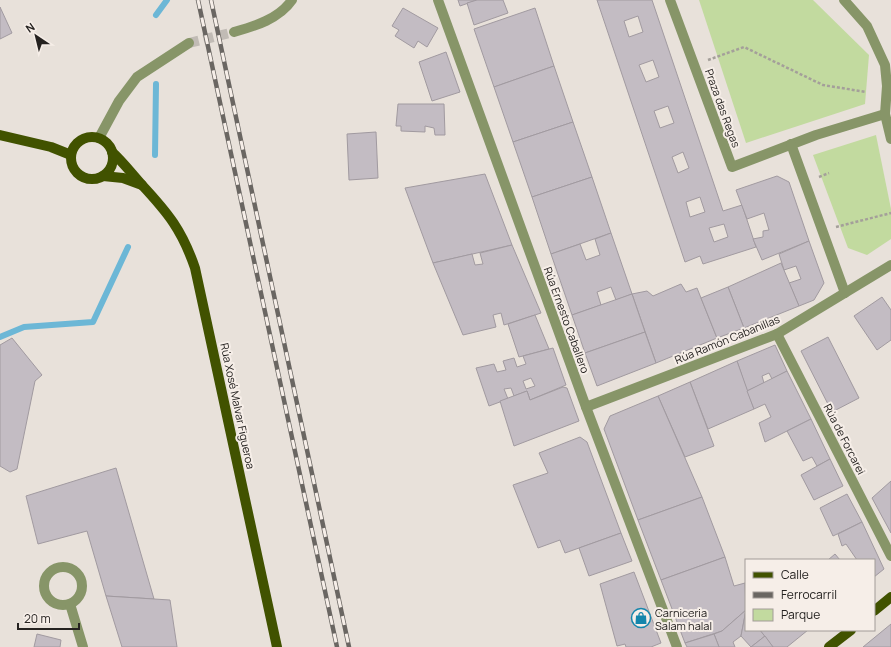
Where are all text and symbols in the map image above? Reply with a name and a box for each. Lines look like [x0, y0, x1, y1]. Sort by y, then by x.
north arrow [16, 16, 56, 56]
text: N [22, 19, 38, 36]
street label: Praza das Regas [702, 67, 744, 150]
street label: Rúa Ernesto Caballero [541, 265, 593, 376]
street label: Rúa Ramón Cabanillas [672, 311, 782, 367]
street label: Rúa Xosé Malvar Figueroa [217, 342, 259, 470]
street label: Rúa de Forcarei [821, 401, 869, 477]
legend [745, 559, 875, 631]
text: Calle [781, 566, 809, 583]
text: Ferrocarril [781, 586, 837, 603]
scale bar [18, 605, 79, 631]
place label: Carniceria Salam halal [655, 605, 712, 633]
text: Parque [781, 606, 820, 623]
shop icon: Carniceria Salam halal [630, 607, 652, 629]
text: 20 m [24, 610, 51, 627]

